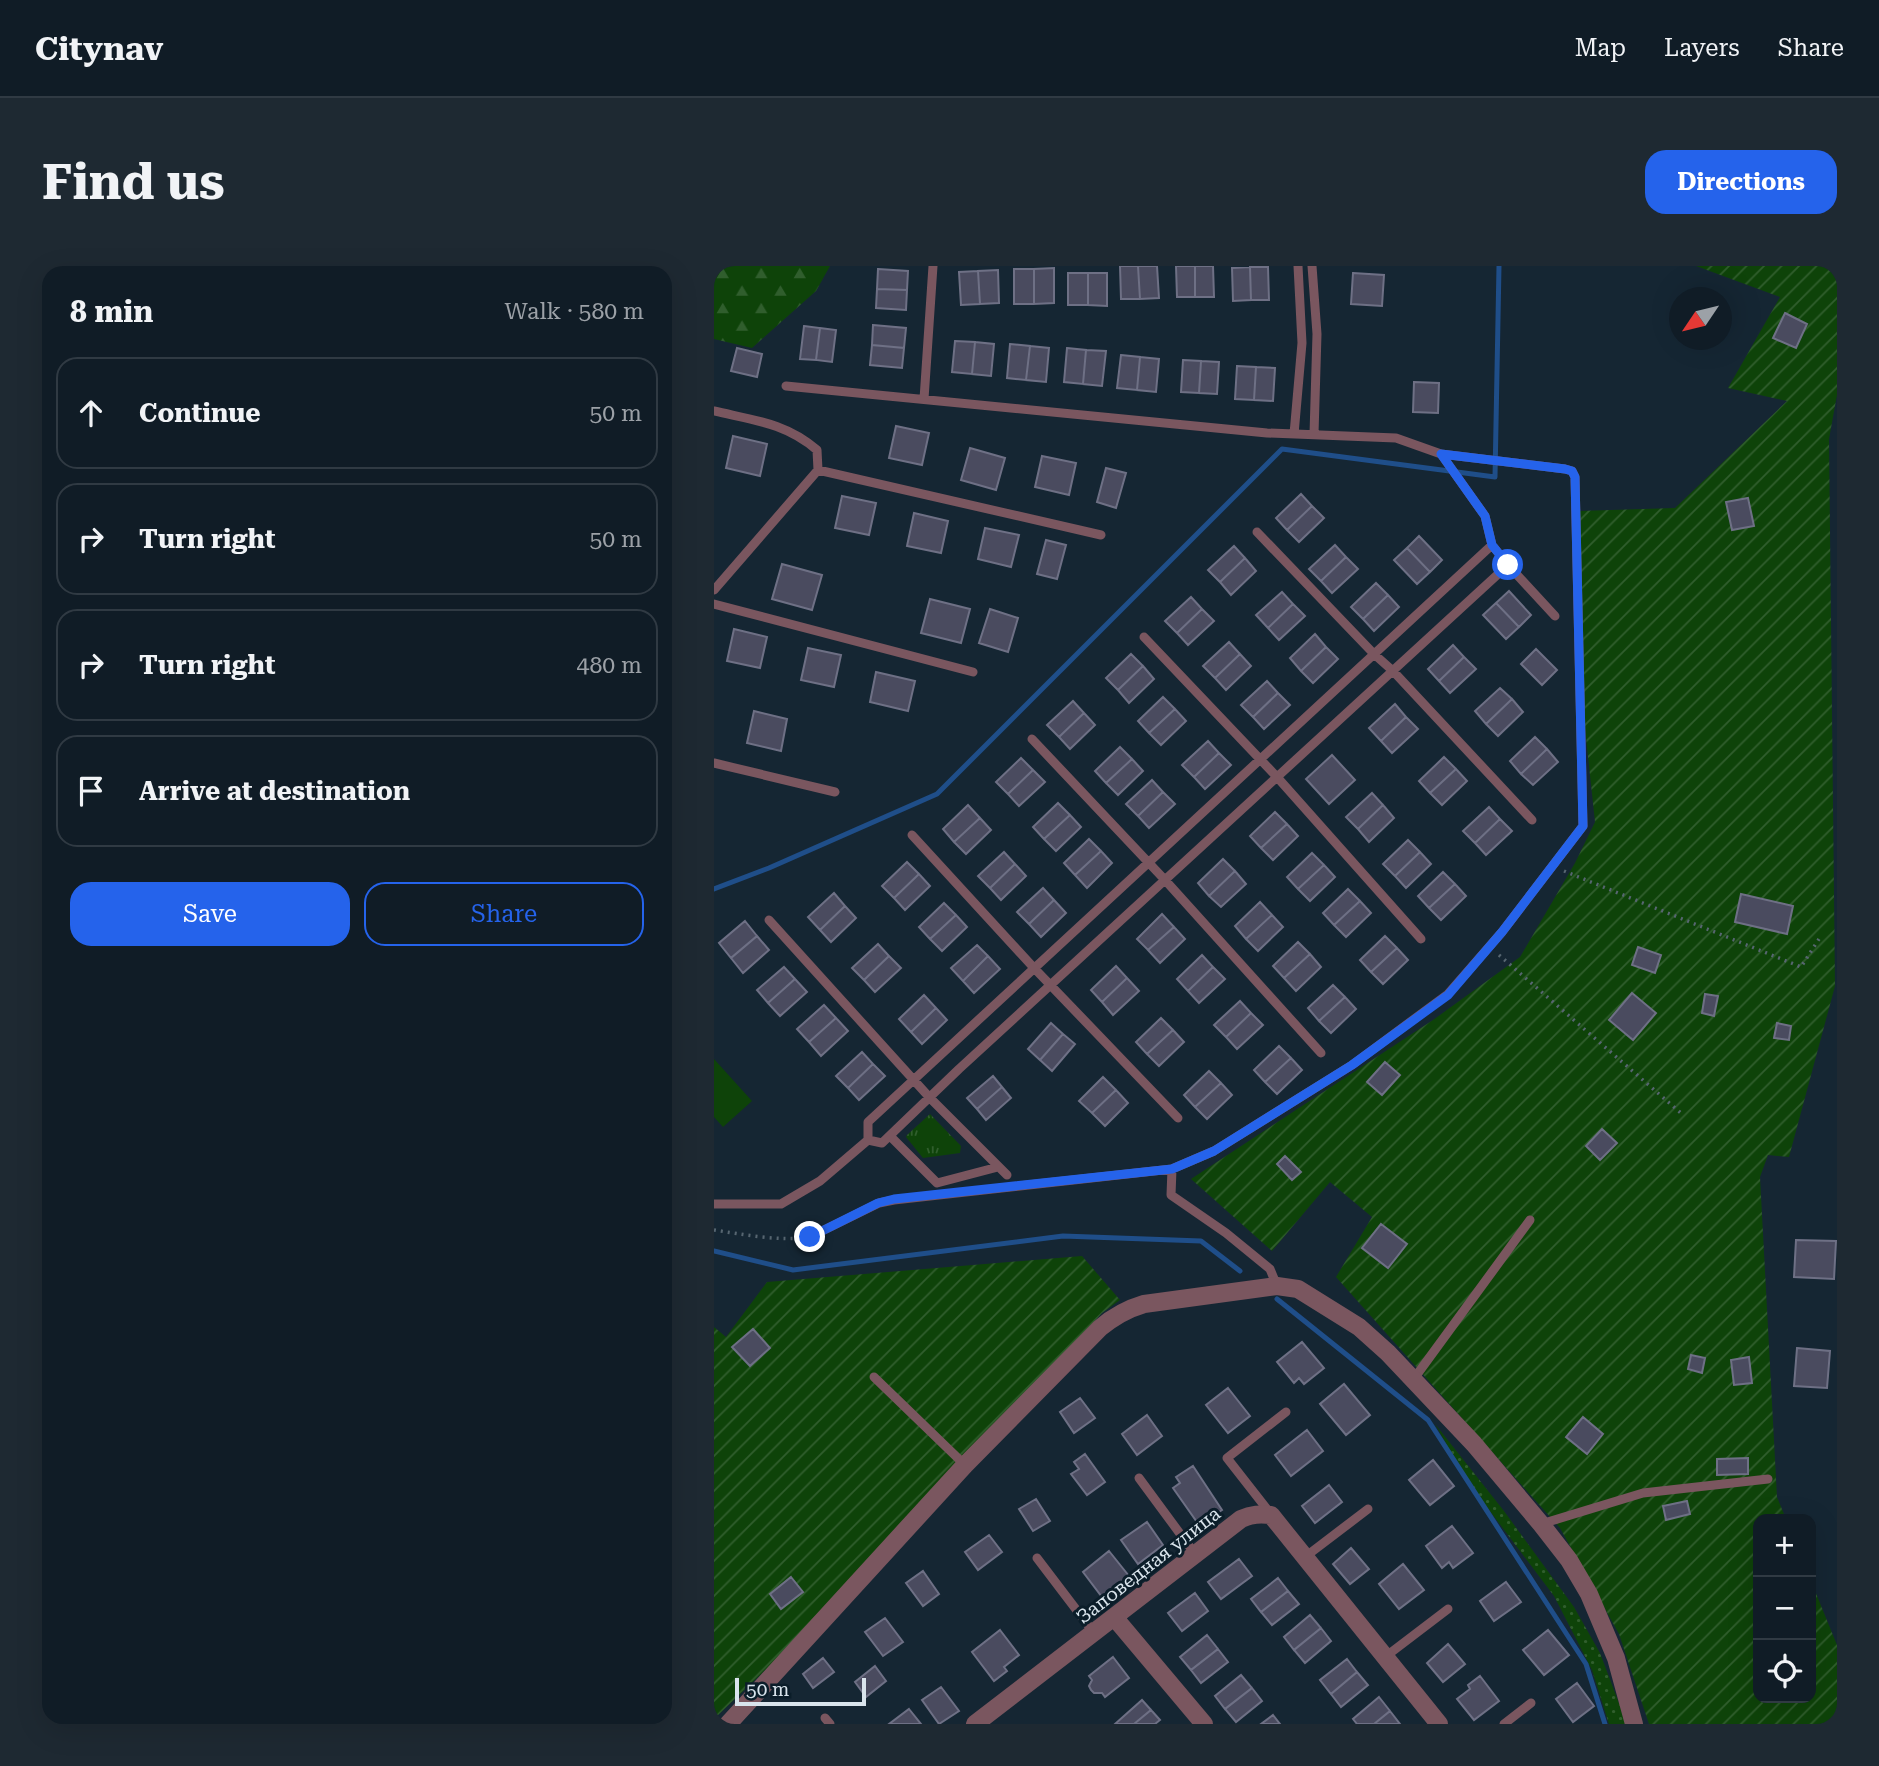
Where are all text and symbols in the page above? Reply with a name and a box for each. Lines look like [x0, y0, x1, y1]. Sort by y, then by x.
text: Citynav [35, 29, 163, 68]
text: Map [1575, 34, 1626, 62]
text: Layers [1664, 34, 1740, 62]
text: Share [1778, 34, 1844, 62]
button: Directions [1645, 150, 1837, 214]
text: Find us [42, 154, 225, 211]
north arrow [1669, 287, 1732, 350]
text: 8 min [70, 294, 153, 329]
text: Walk · 580 m [505, 298, 644, 325]
icon: ahead [72, 394, 110, 432]
text: Continue [139, 398, 261, 428]
text: 50 m [589, 400, 642, 427]
icon: right [72, 520, 110, 558]
text: Turn right [139, 524, 275, 554]
text: 50 m [589, 526, 642, 553]
route start [1492, 549, 1523, 580]
icon: right [72, 646, 110, 684]
text: Turn right [139, 650, 275, 680]
text: 480 m [577, 652, 642, 679]
icon: arrive [72, 772, 110, 810]
text: Arrive at destination [139, 776, 410, 806]
button: Save [70, 882, 350, 946]
button: Share [364, 882, 644, 946]
route end [794, 1221, 825, 1252]
street label: Заповедная улица [1072, 1502, 1225, 1629]
map controls [1753, 1514, 1816, 1703]
button: + [1753, 1514, 1816, 1577]
button: − [1753, 1577, 1816, 1640]
button: locate [1753, 1640, 1816, 1703]
scale bar [735, 1675, 866, 1707]
text: 50 m [746, 1678, 789, 1701]

